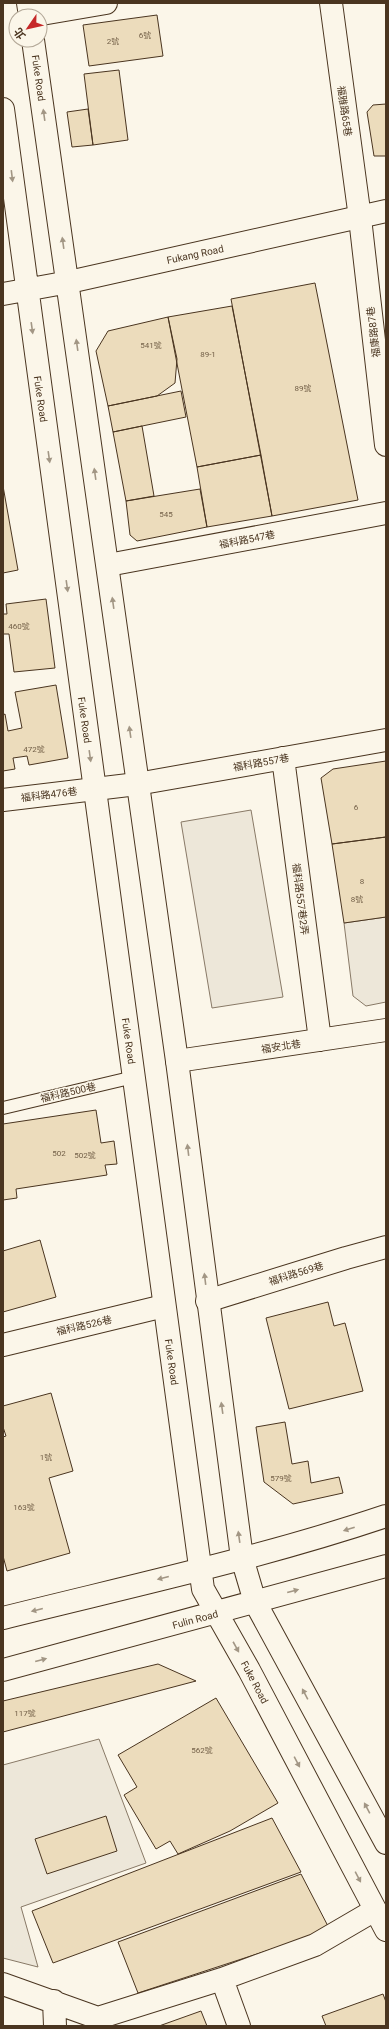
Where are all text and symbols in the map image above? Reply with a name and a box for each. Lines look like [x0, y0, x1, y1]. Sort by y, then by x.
north arrow [8, 8, 48, 48]
text: 北 [12, 25, 29, 42]
house number: 6號 [139, 31, 151, 40]
house number: 2號 [107, 37, 119, 46]
street label: Fuke Road [30, 54, 47, 102]
street label: 福雅路65巷 [335, 85, 354, 137]
one-way arrow [41, 109, 47, 121]
one-way arrow [9, 170, 15, 182]
one-way arrow [60, 237, 66, 249]
street label: Fukang Road [166, 243, 225, 266]
street label: 福康路87巷 [365, 306, 382, 358]
one-way arrow [29, 322, 35, 334]
one-way arrow [74, 339, 80, 351]
house number: 541號 [140, 341, 162, 350]
house number: 89-1 [200, 350, 216, 359]
street label: Fuke Road [32, 375, 49, 423]
house number: 89號 [295, 384, 312, 393]
one-way arrow [46, 451, 52, 463]
one-way arrow [92, 468, 98, 480]
house number: 545 [159, 510, 173, 519]
street label: 福科路547巷 [218, 529, 276, 550]
one-way arrow [64, 580, 70, 592]
one-way arrow [110, 597, 116, 609]
house number: 460號 [8, 622, 30, 631]
street label: Fuke Road [76, 696, 93, 744]
one-way arrow [127, 725, 133, 738]
house number: 472號 [23, 745, 45, 754]
one-way arrow [87, 750, 93, 762]
street label: 福科路557巷 [232, 752, 290, 773]
street label: 福科路476巷 [20, 786, 78, 803]
house number: 6 [354, 803, 359, 812]
street label: 福科路557巷2弄 [291, 862, 310, 936]
house number: 8 [360, 877, 365, 886]
house number: 8號 [351, 895, 363, 904]
street label: Fuke Road [120, 1017, 137, 1065]
street label: 福安北巷 [260, 1038, 302, 1055]
street label: 福科路500巷 [39, 1081, 97, 1104]
one-way arrow [185, 1144, 191, 1156]
house number: 502 [52, 1149, 66, 1158]
house number: 502號 [74, 1151, 96, 1160]
street label: 福科路569巷 [267, 1260, 325, 1287]
one-way arrow [201, 1273, 208, 1285]
street label: 福科路526巷 [55, 1314, 113, 1337]
street label: Fuke Road [163, 1338, 180, 1386]
one-way arrow [219, 1402, 225, 1414]
house number: 1號 [40, 1453, 52, 1462]
house number: 579號 [270, 1474, 292, 1483]
house number: 163號 [13, 1503, 35, 1512]
one-way arrow [343, 1526, 355, 1532]
one-way arrow [236, 1531, 242, 1543]
one-way arrow [157, 1575, 169, 1581]
one-way arrow [287, 1588, 299, 1594]
one-way arrow [31, 1607, 43, 1613]
street label: Fulin Road [171, 1608, 219, 1631]
one-way arrow [233, 1641, 239, 1653]
one-way arrow [34, 1657, 47, 1663]
street label: Fuke Road [239, 1659, 270, 1705]
one-way arrow [302, 1688, 309, 1700]
house number: 117號 [14, 1709, 36, 1718]
house number: 562號 [191, 1746, 213, 1755]
one-way arrow [294, 1756, 301, 1768]
one-way arrow [364, 1803, 371, 1814]
one-way arrow [355, 1871, 361, 1883]

